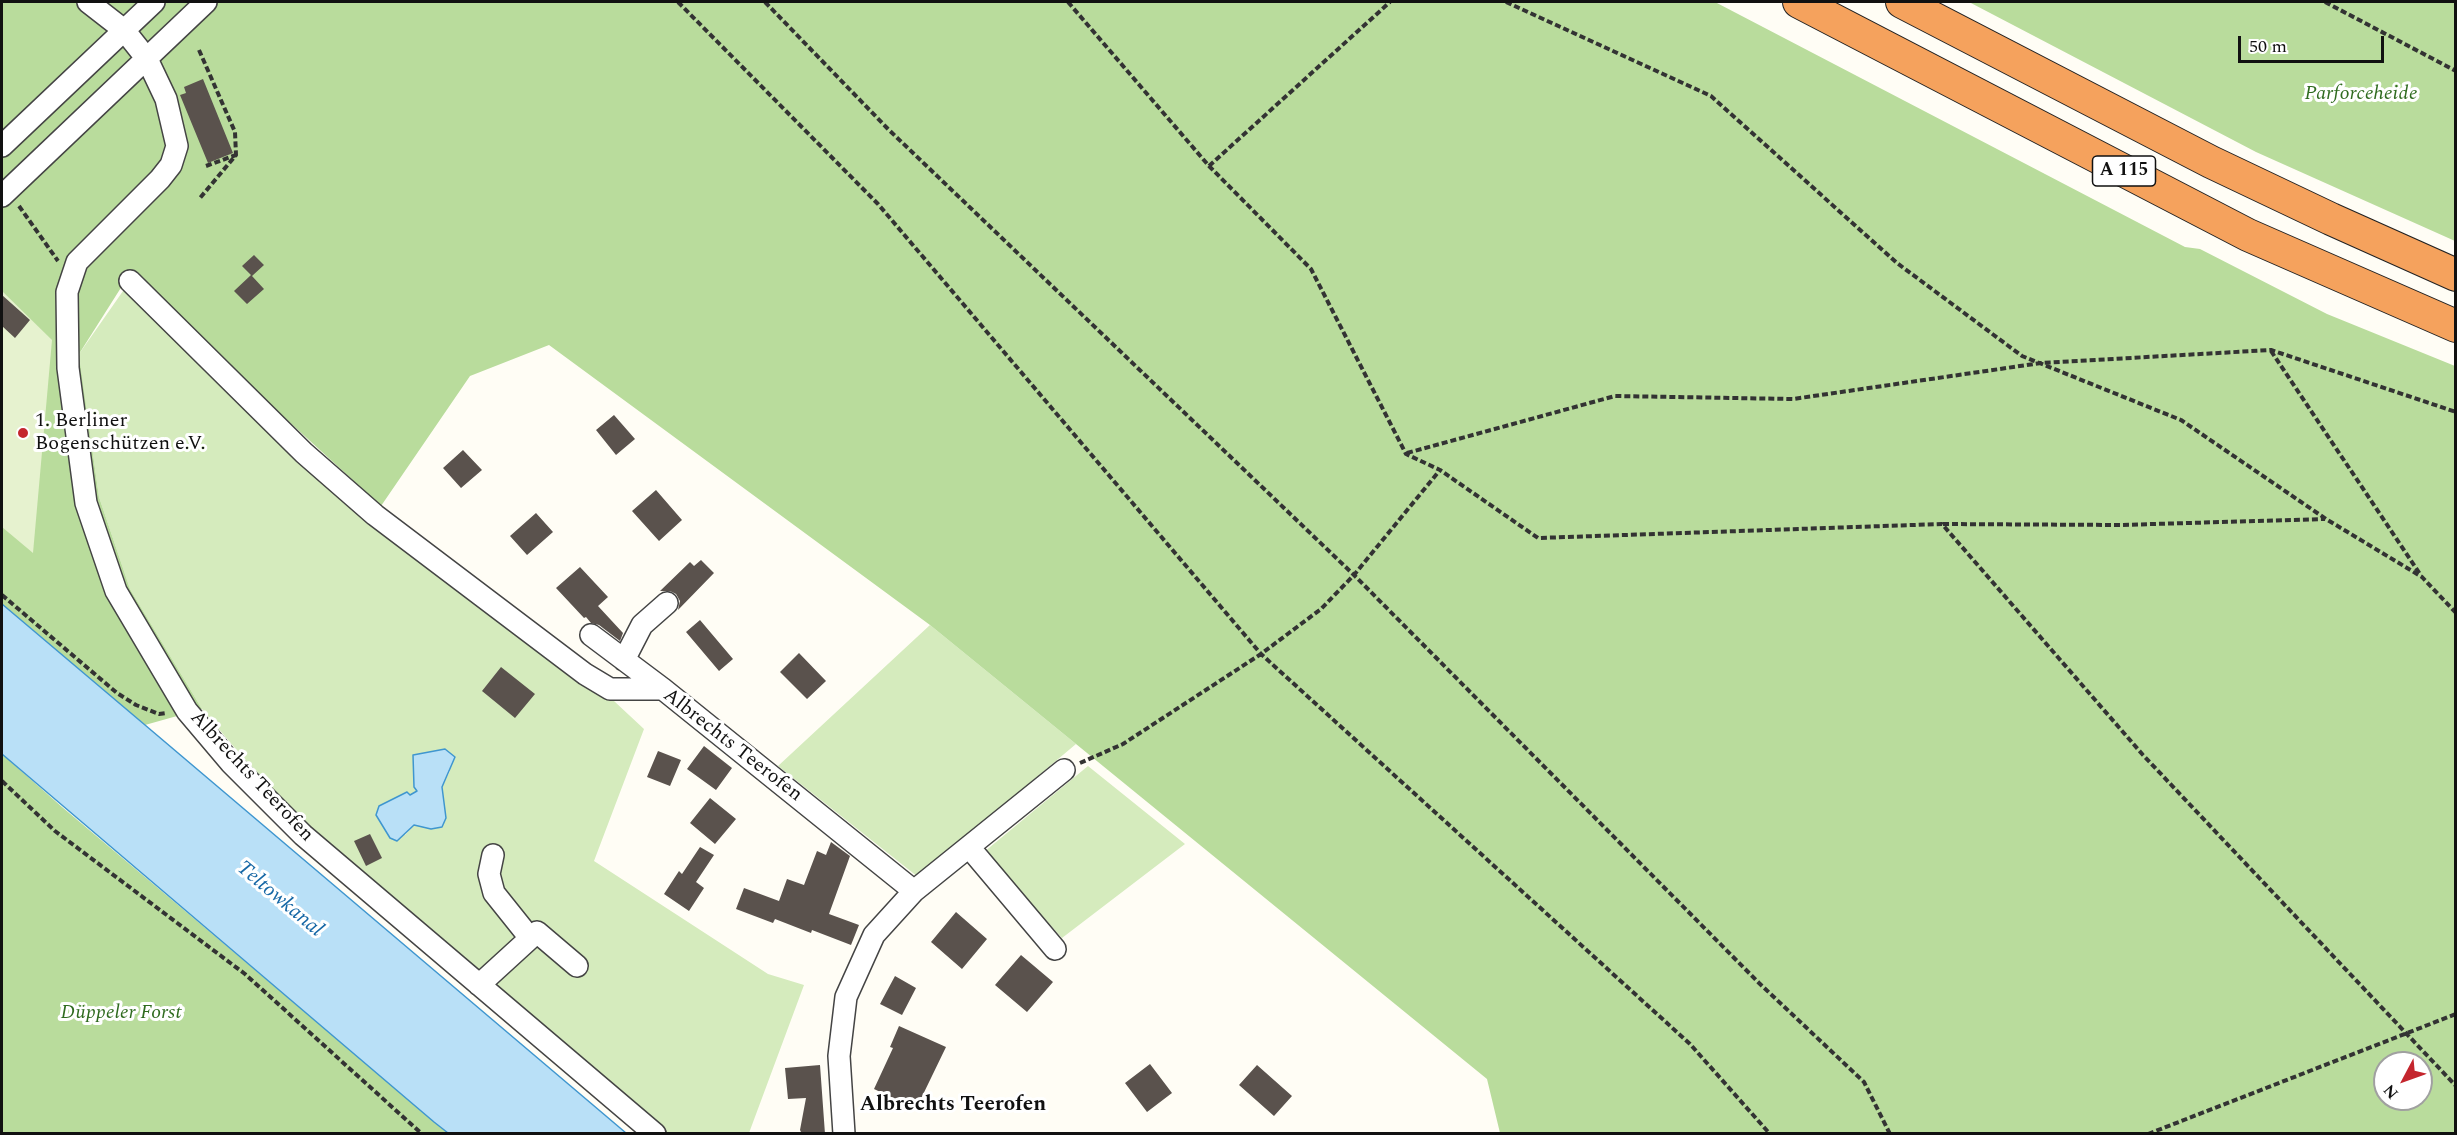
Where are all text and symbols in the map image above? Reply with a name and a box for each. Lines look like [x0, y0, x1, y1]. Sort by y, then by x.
scale bar [2241, 24, 2386, 62]
text: 50 m [2249, 33, 2287, 60]
park label: Parforceheide [2304, 83, 2418, 107]
road number: A 115 [2092, 156, 2156, 186]
place label: 1. Berliner Bogenschützen e.V. [35, 410, 205, 457]
marker: 1. Berliner Bogenschützen e.V. [16, 426, 30, 440]
street label: Albrechts Teerofen [658, 684, 806, 808]
street label: Albrechts Teerofen [184, 707, 318, 847]
water label: Teltowkanal [231, 857, 327, 943]
park label: Düppeler Forst [61, 1002, 181, 1026]
north arrow [2373, 1051, 2433, 1111]
text: N [2378, 1079, 2404, 1104]
district label: Albrechts Teerofen [860, 1093, 1046, 1119]

